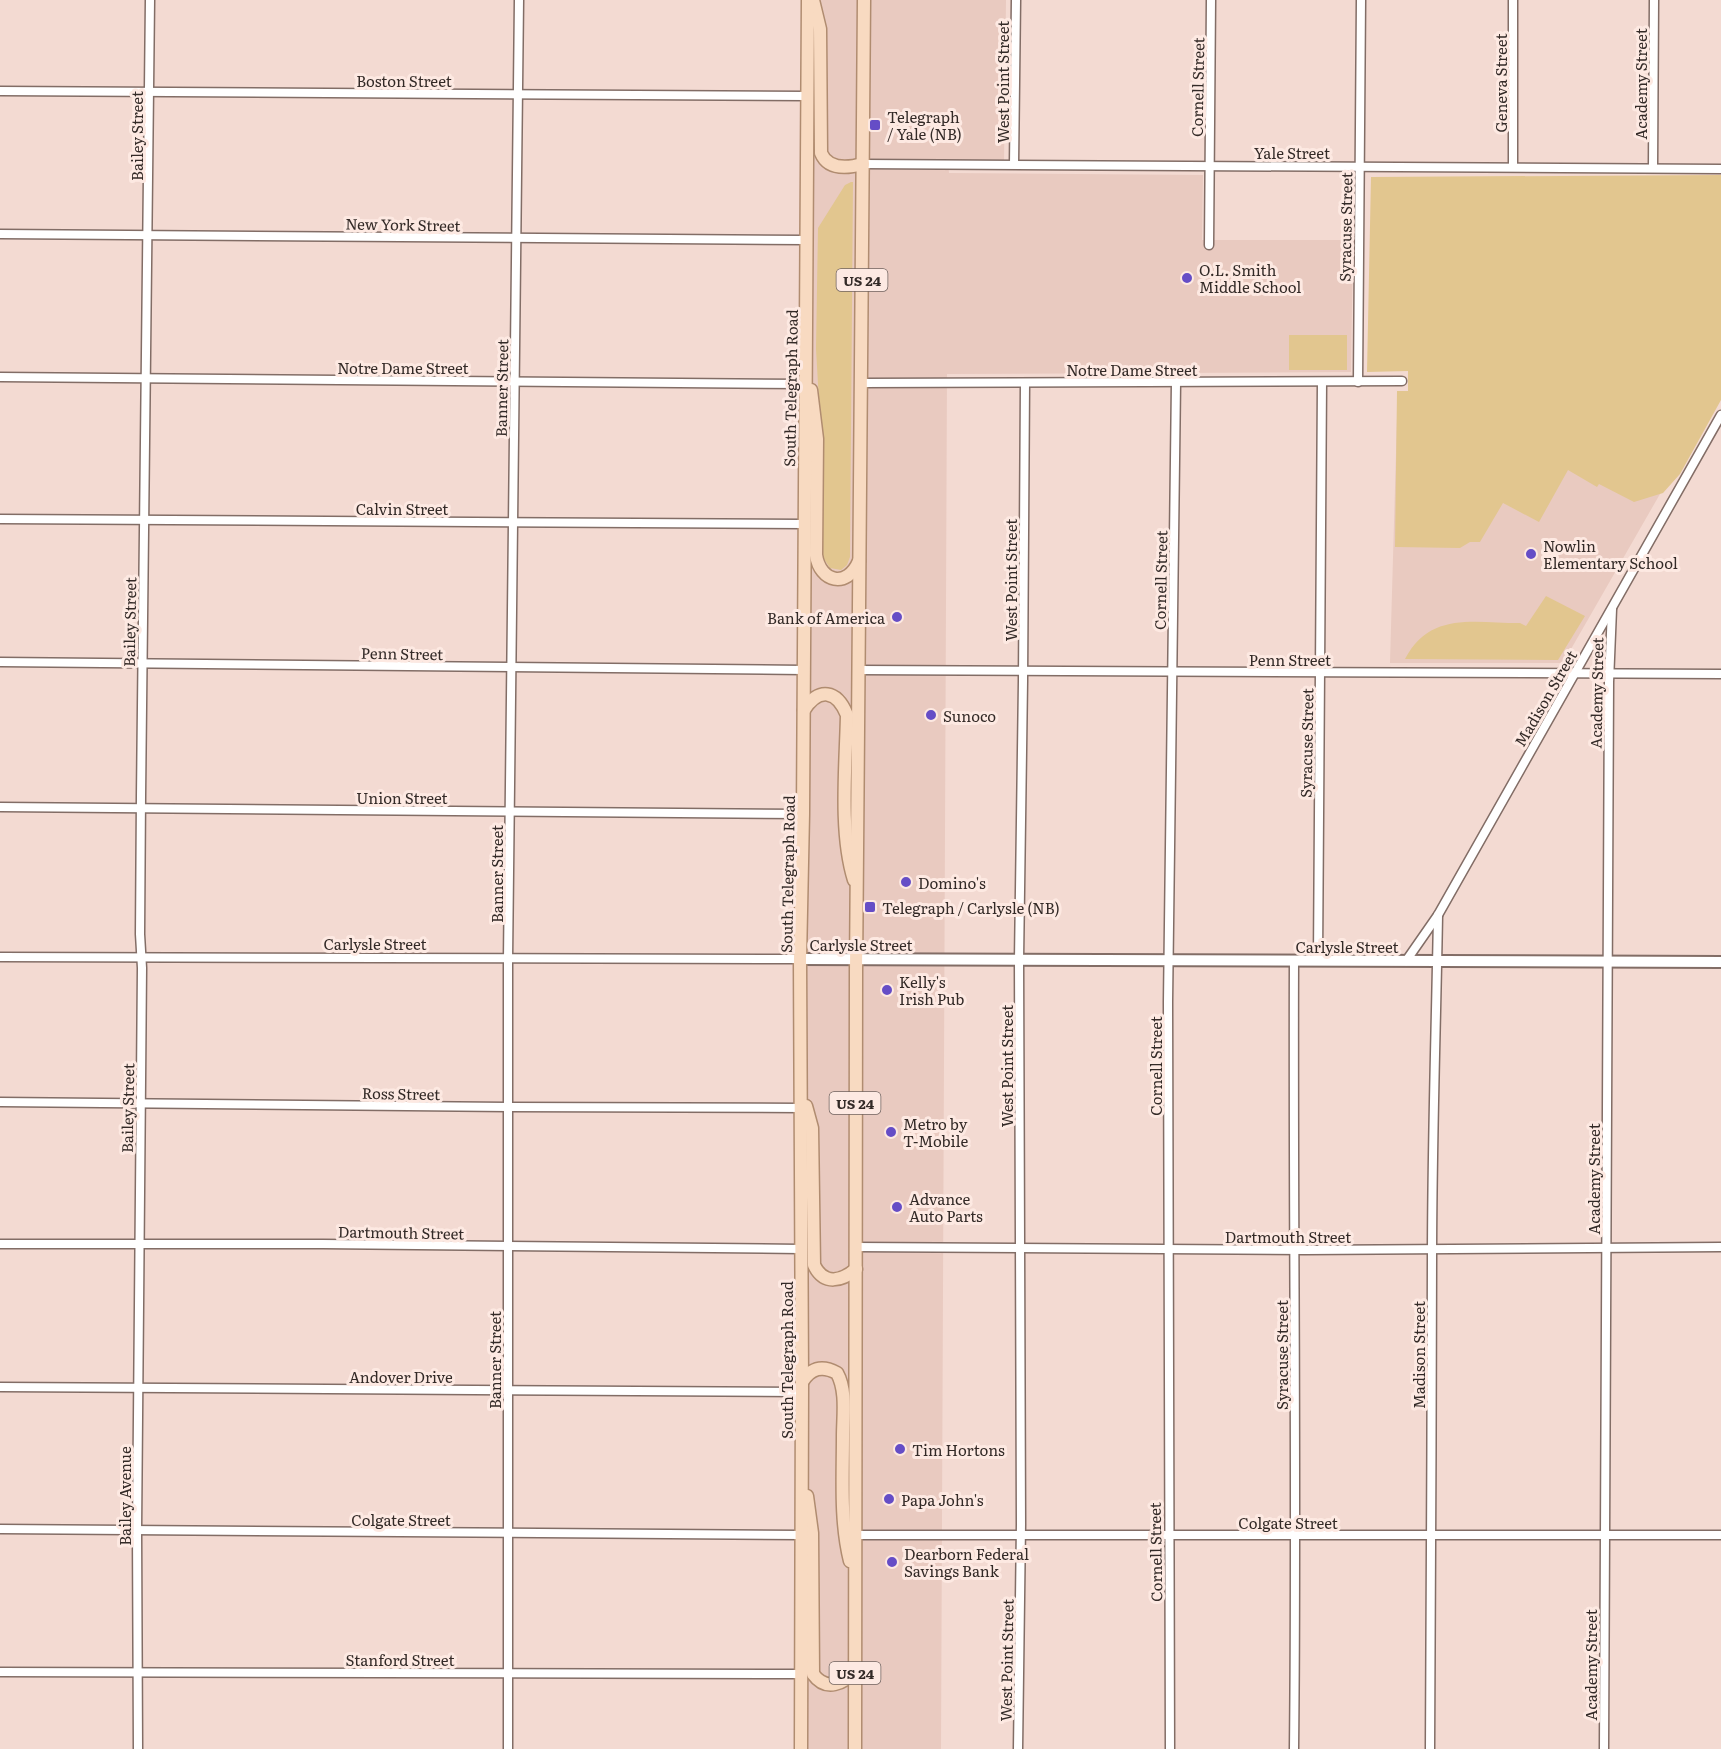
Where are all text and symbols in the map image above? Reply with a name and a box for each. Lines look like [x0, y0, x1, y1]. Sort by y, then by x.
street label: West Point Street [991, 21, 1014, 143]
street label: Academy Street [1629, 28, 1652, 140]
street label: Geneva Street [1489, 34, 1512, 132]
street label: Cornell Street [1185, 37, 1209, 137]
street label: Boston Street [356, 69, 452, 92]
street label: Bailey Street [125, 91, 148, 181]
place label: Telegraph / Yale (NB) [887, 105, 962, 145]
marker: Telegraph / Yale (NB) [868, 118, 882, 132]
street label: Yale Street [1254, 141, 1330, 164]
street label: Syracuse Street [1333, 172, 1357, 282]
street label: New York Street [345, 211, 461, 237]
place label: O.L. Smith Middle School [1199, 258, 1301, 298]
road number: US 24 [836, 269, 888, 291]
marker: O.L. Smith Middle School [1180, 271, 1194, 285]
street label: South Telegraph Road [777, 309, 803, 467]
street label: Banner Street [489, 339, 513, 437]
street label: Notre Dame Street [337, 356, 469, 379]
street label: Notre Dame Street [1066, 358, 1198, 381]
street label: Calvin Street [356, 497, 448, 520]
street label: West Point Street [999, 519, 1022, 641]
street label: Cornell Street [1148, 530, 1172, 630]
place label: Nowlin Elementary School [1543, 534, 1678, 574]
marker: Nowlin Elementary School [1524, 547, 1538, 561]
street label: Bailey Street [117, 577, 141, 667]
place label: Bank of America [767, 606, 886, 629]
marker: Bank of America [890, 610, 904, 624]
street label: Academy Street [1584, 637, 1608, 749]
street label: Penn Street [361, 641, 443, 665]
street label: Madison Street [1508, 645, 1582, 751]
street label: Penn Street [1249, 648, 1331, 671]
street label: Syracuse Street [1294, 688, 1318, 798]
place label: Sunoco [943, 704, 996, 727]
marker: Sunoco [924, 708, 938, 722]
street label: Union Street [356, 786, 448, 809]
street label: South Telegraph Road [774, 795, 800, 953]
street label: Banner Street [485, 825, 508, 923]
place label: Domino's [918, 871, 986, 894]
marker: Domino's [899, 875, 913, 889]
place label: Telegraph / Carlysle (NB) [882, 896, 1060, 919]
marker: Telegraph / Carlysle (NB) [863, 900, 877, 914]
street label: Carlysle Street [323, 932, 427, 955]
street label: Carlysle Street [809, 933, 913, 956]
street label: Carlysle Street [1295, 935, 1399, 958]
place label: Kelly's Irish Pub [899, 970, 964, 1010]
marker: Kelly's Irish Pub [880, 983, 894, 997]
street label: West Point Street [995, 1005, 1018, 1127]
street label: Cornell Street [1144, 1016, 1167, 1116]
street label: Bailey Street [115, 1063, 139, 1153]
street label: Ross Street [362, 1081, 440, 1105]
road number: US 24 [830, 1092, 880, 1114]
place label: Metro by T-Mobile [903, 1112, 968, 1152]
street label: Academy Street [1582, 1123, 1605, 1235]
marker: Metro by T-Mobile [884, 1125, 898, 1139]
place label: Advance Auto Parts [909, 1187, 983, 1227]
marker: Advance Auto Parts [890, 1200, 904, 1214]
street label: Dartmouth Street [338, 1219, 464, 1245]
street label: Dartmouth Street [1225, 1225, 1351, 1248]
street label: South Telegraph Road [775, 1281, 798, 1439]
street label: Syracuse Street [1270, 1300, 1293, 1410]
street label: Madison Street [1407, 1301, 1430, 1409]
street label: Banner Street [483, 1311, 506, 1409]
street label: Andover Drive [349, 1365, 453, 1388]
place label: Tim Hortons [912, 1438, 1005, 1461]
marker: Tim Hortons [893, 1442, 907, 1456]
street label: Bailey Avenue [113, 1446, 136, 1546]
place label: Papa John's [901, 1488, 984, 1511]
marker: Papa John's [882, 1492, 896, 1506]
street label: Cornell Street [1143, 1502, 1167, 1602]
street label: Colgate Street [351, 1508, 451, 1531]
street label: Colgate Street [1238, 1511, 1338, 1534]
place label: Dearborn Federal Savings Bank [904, 1542, 1029, 1582]
marker: Dearborn Federal Savings Bank [885, 1555, 899, 1569]
street label: West Point Street [993, 1599, 1019, 1721]
street label: Academy Street [1579, 1609, 1602, 1721]
street label: Stanford Street [346, 1648, 454, 1671]
road number: US 24 [830, 1662, 880, 1684]

